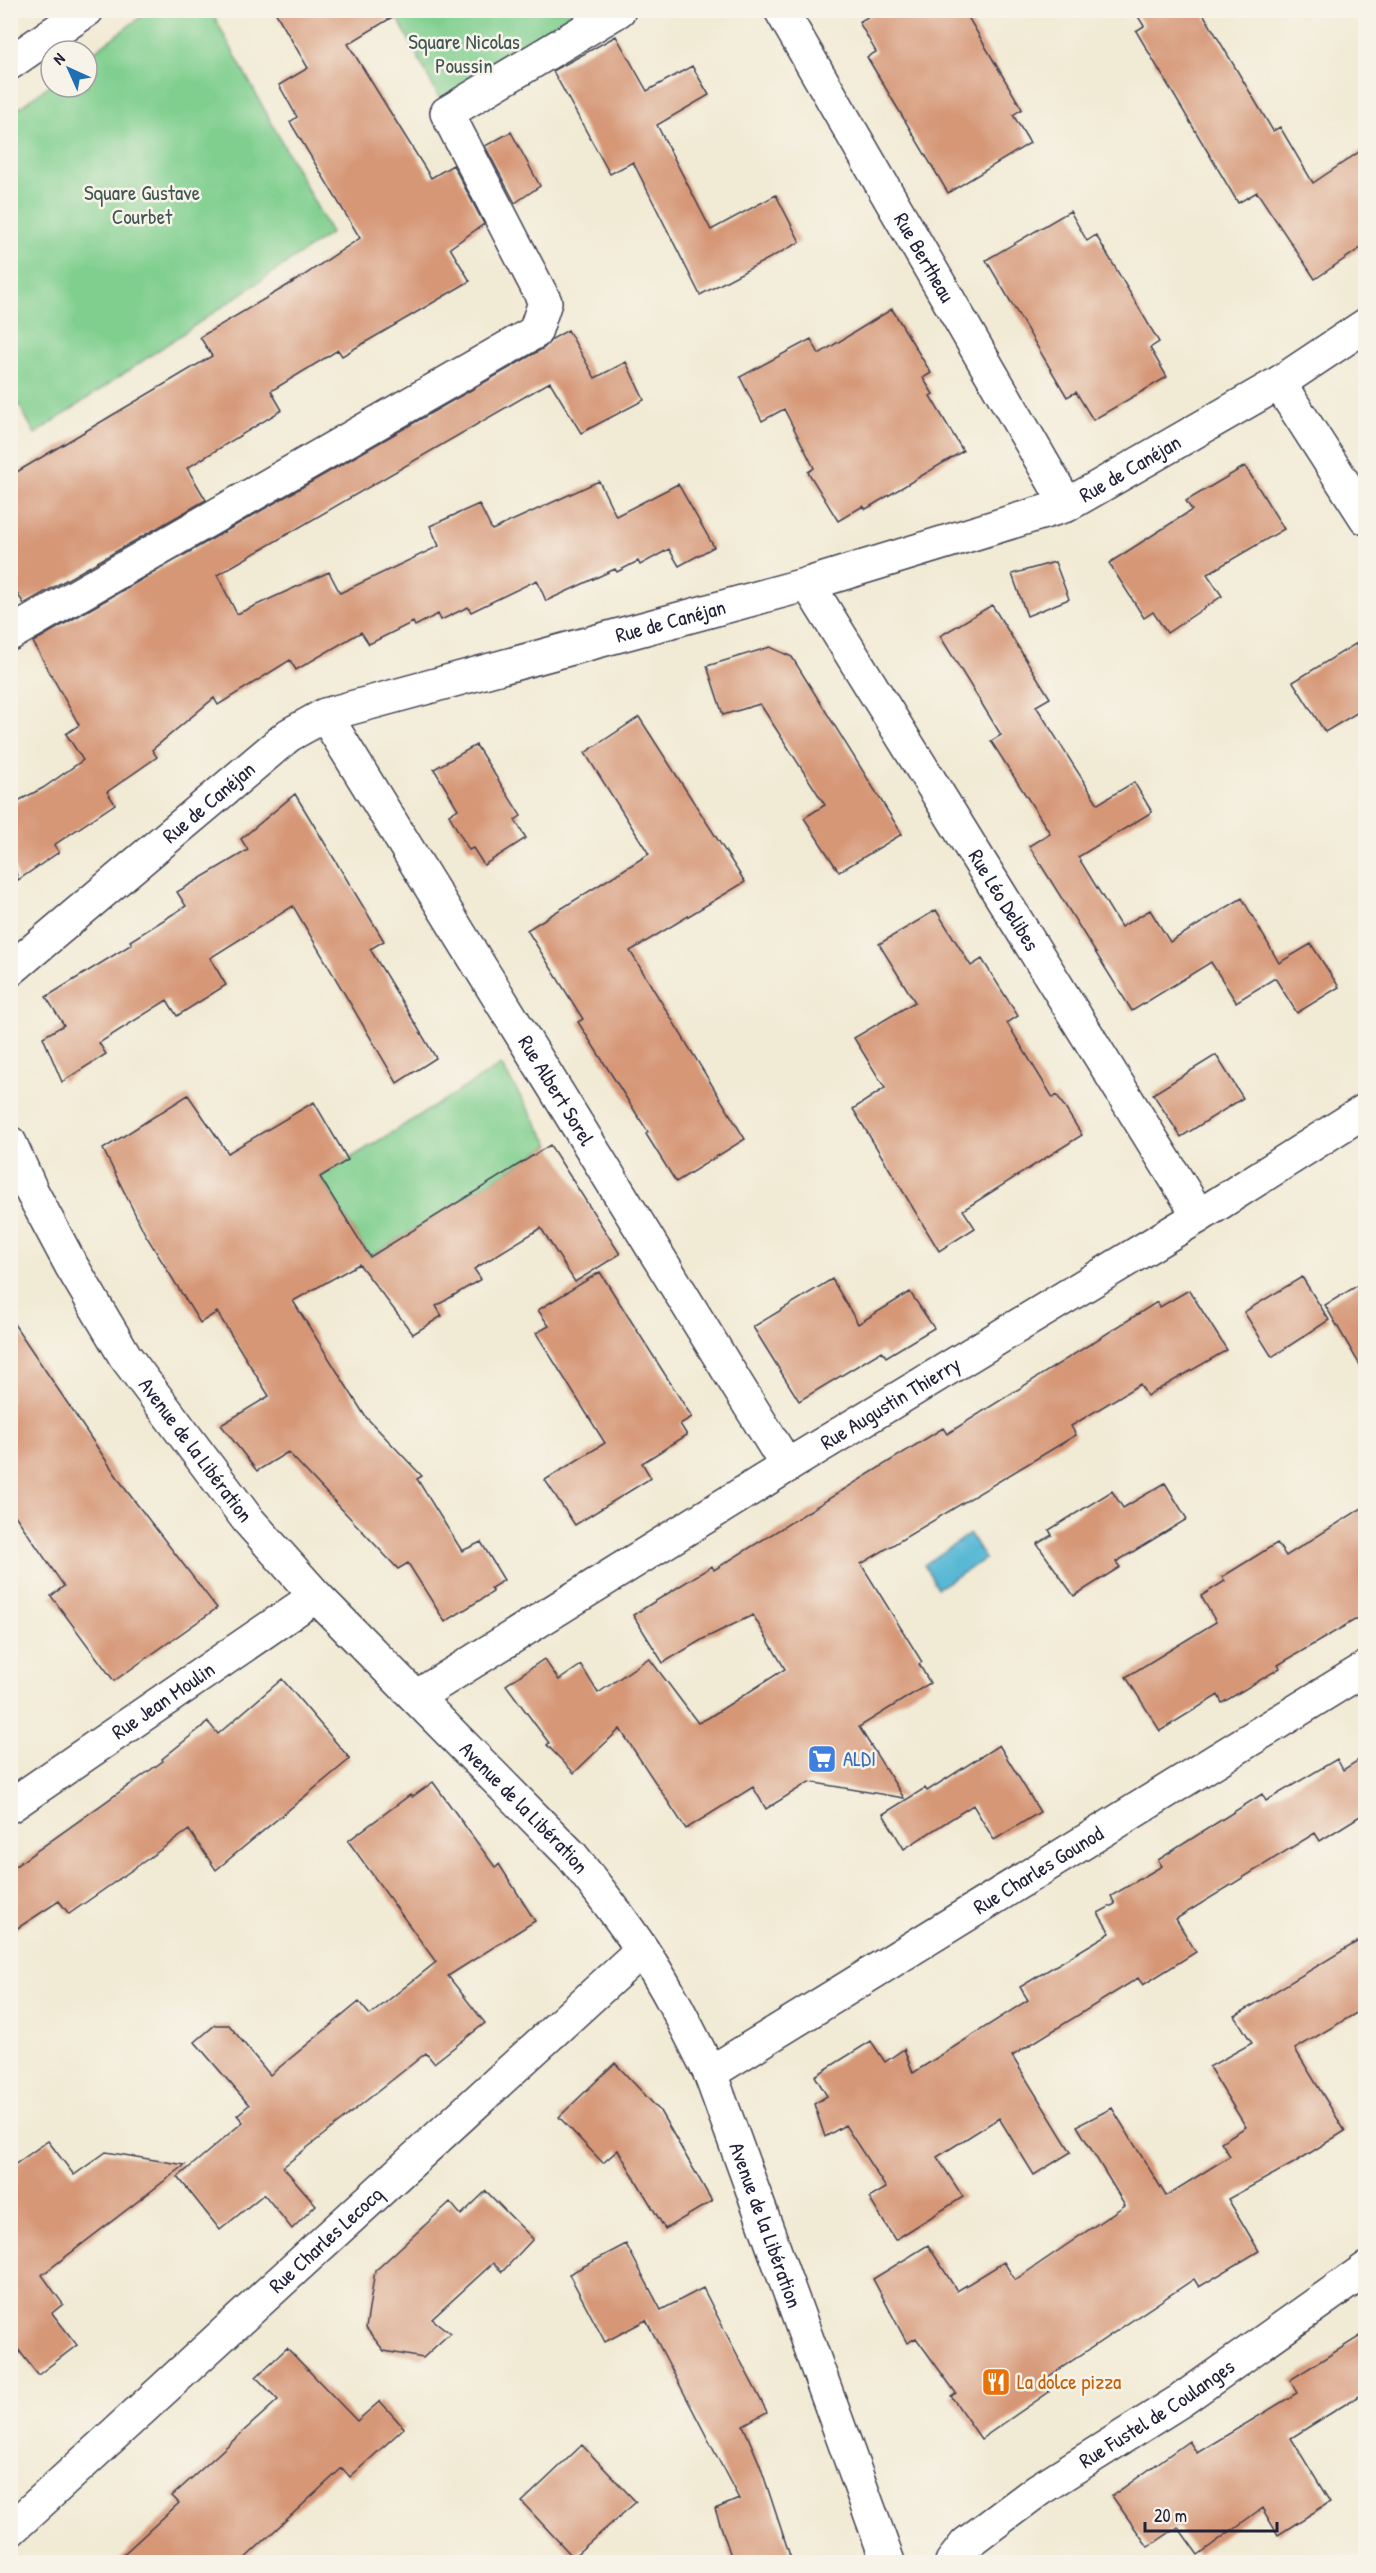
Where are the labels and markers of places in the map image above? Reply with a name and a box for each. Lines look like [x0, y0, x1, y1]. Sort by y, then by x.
supermarket icon: ALDI [806, 1743, 838, 1775]
place label: ALDI [843, 1744, 876, 1773]
restaurant icon: La dolce pizza [980, 2366, 1012, 2398]
place label: La dolce pizza [1017, 2367, 1121, 2396]

